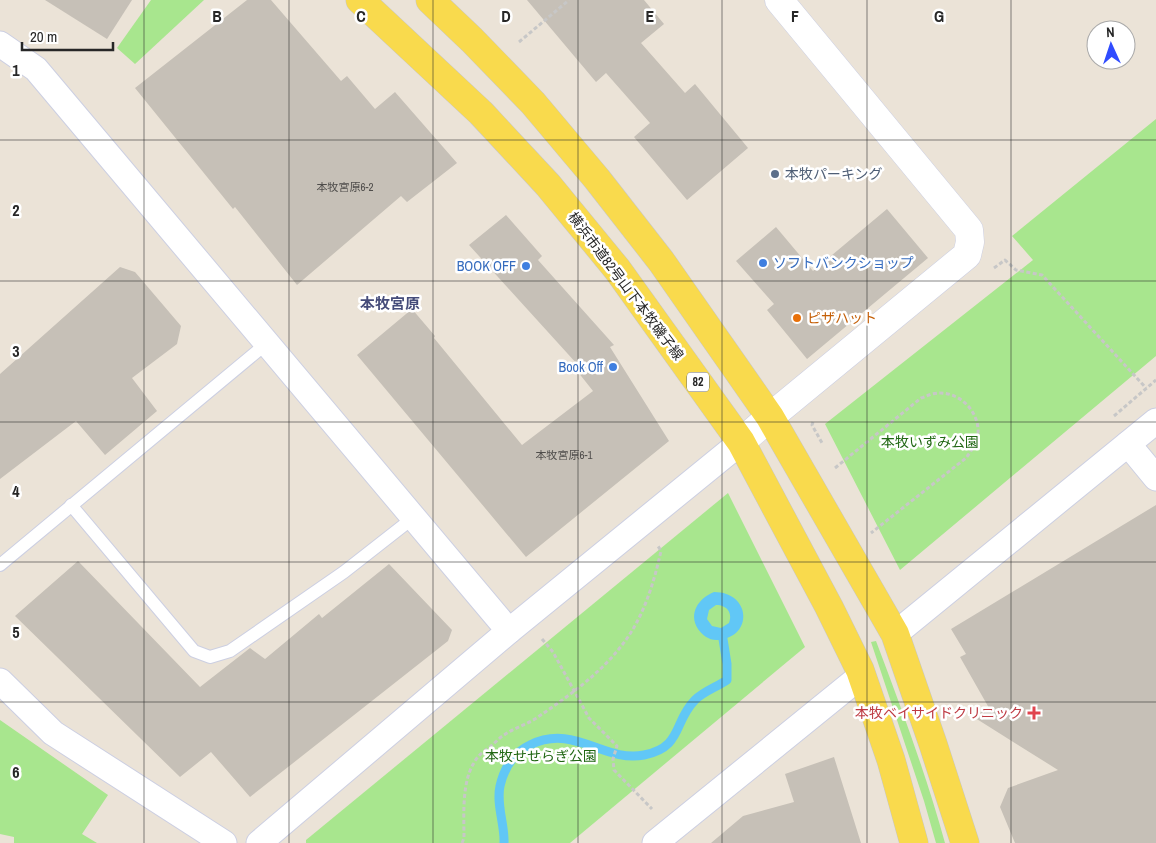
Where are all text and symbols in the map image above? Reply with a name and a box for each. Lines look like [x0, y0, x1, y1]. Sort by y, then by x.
text: B [212, 5, 222, 27]
text: C [356, 5, 366, 27]
text: D [501, 5, 511, 27]
text: E [646, 5, 655, 27]
text: F [791, 5, 799, 27]
text: G [934, 5, 944, 27]
scale bar [22, 20, 114, 52]
north arrow [1086, 20, 1136, 70]
text: N [1106, 23, 1115, 41]
text: 20 m [30, 26, 57, 47]
text: 1 [12, 59, 20, 81]
place label: 本牧パーキング [785, 165, 883, 183]
marker: 本牧パーキング [769, 168, 781, 180]
house number: 本牧宮原6-2 [316, 180, 374, 194]
text: 2 [12, 199, 20, 221]
street label: 横浜市道82号山下本牧磯子線 [564, 208, 688, 364]
place label: ソフトバンクショップ [773, 254, 914, 272]
place label: BOOK OFF [457, 257, 516, 275]
marker: ソフトバンクショップ [757, 257, 769, 269]
marker: BOOK OFF [520, 260, 532, 272]
district label: 本牧宮原 [360, 293, 420, 314]
place label: ピザハット [807, 309, 877, 327]
marker: ピザハット [791, 312, 803, 324]
text: 3 [12, 340, 20, 362]
place label: Book Off [559, 358, 604, 376]
marker: Book Off [607, 361, 619, 373]
road number: 82 [687, 372, 709, 392]
park label: 本牧いずみ公園 [881, 433, 979, 451]
house number: 本牧宮原6-1 [535, 448, 593, 462]
text: 4 [12, 480, 20, 502]
text: 5 [12, 621, 20, 643]
place label: 本牧ベイサイドクリニック [855, 704, 1023, 722]
marker: 本牧ベイサイドクリニック [1027, 706, 1041, 720]
park label: 本牧せせらぎ公園 [485, 747, 597, 765]
text: 6 [12, 761, 20, 783]

